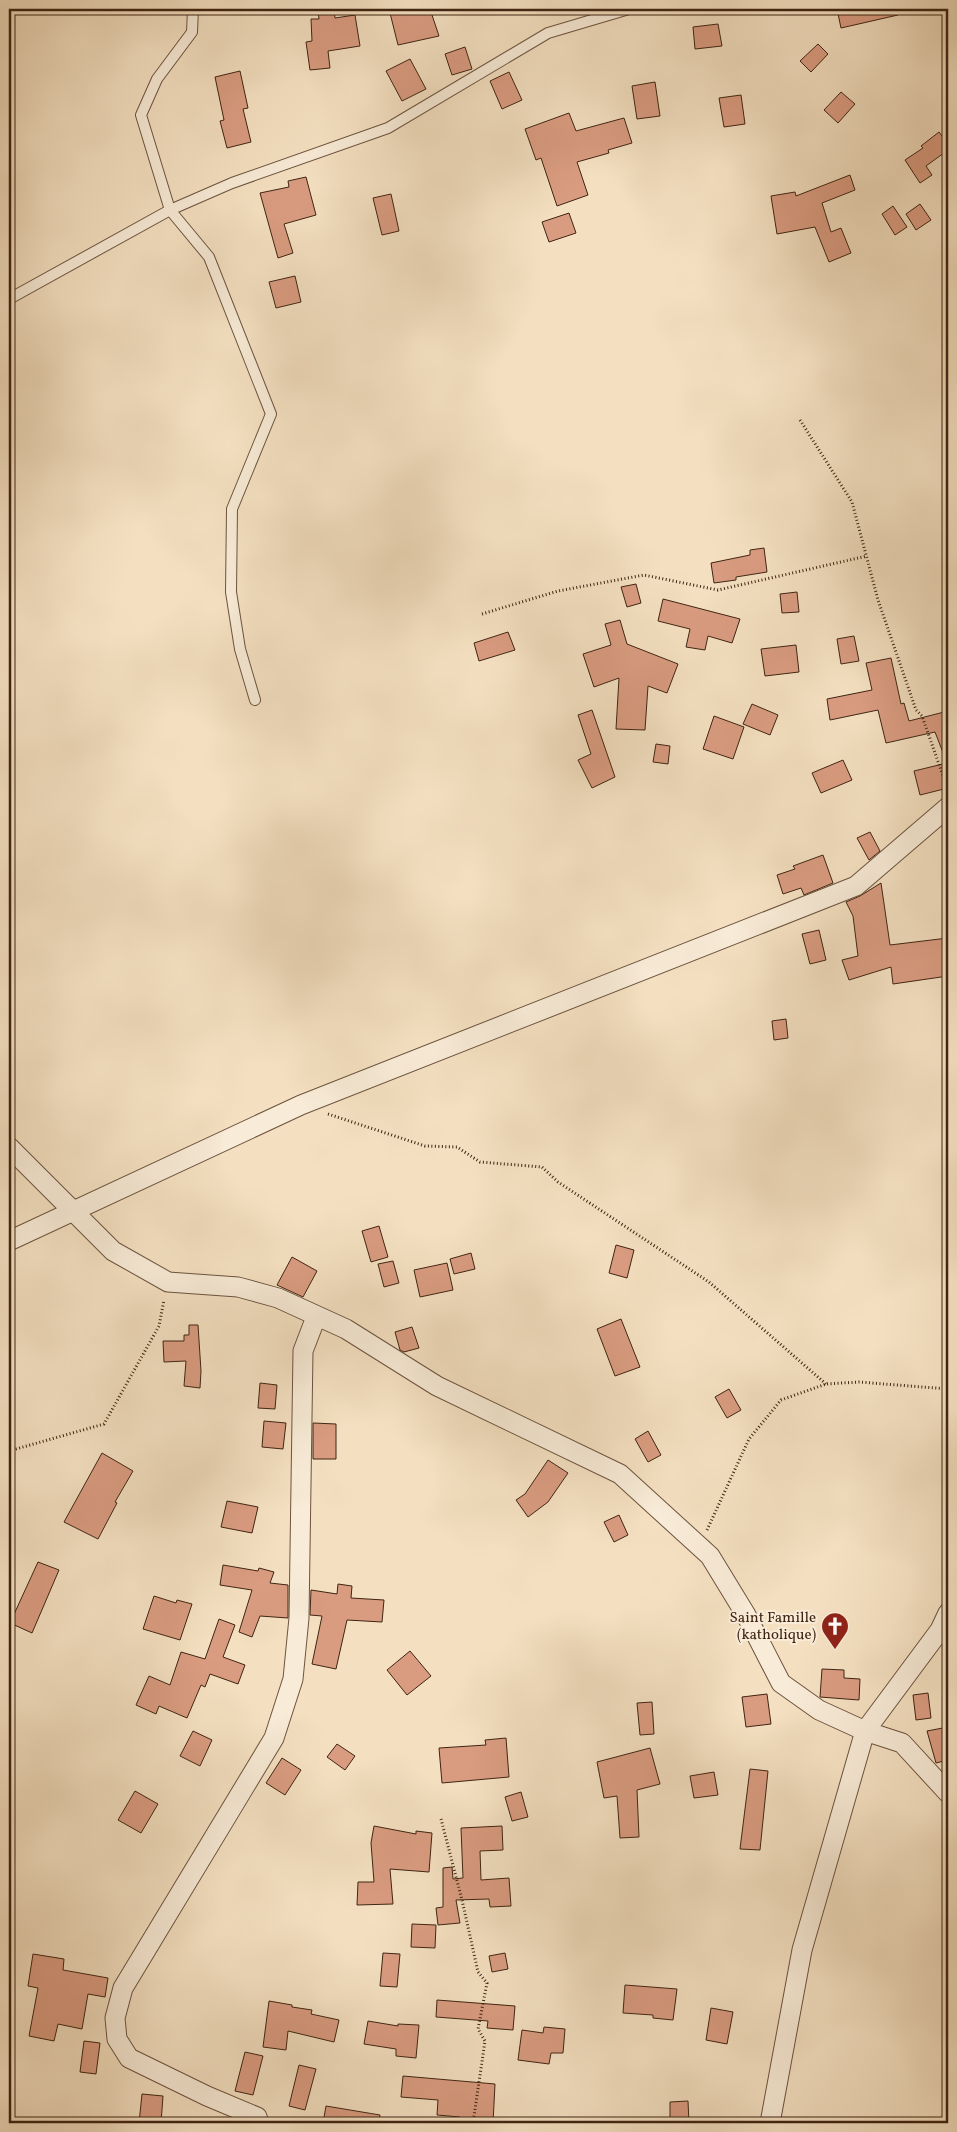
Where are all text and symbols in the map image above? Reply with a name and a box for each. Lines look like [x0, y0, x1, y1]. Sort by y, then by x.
place label: Saint Famille (katholique) [730, 1608, 816, 1646]
church icon: Saint Famille (katholique) [820, 1611, 850, 1650]

